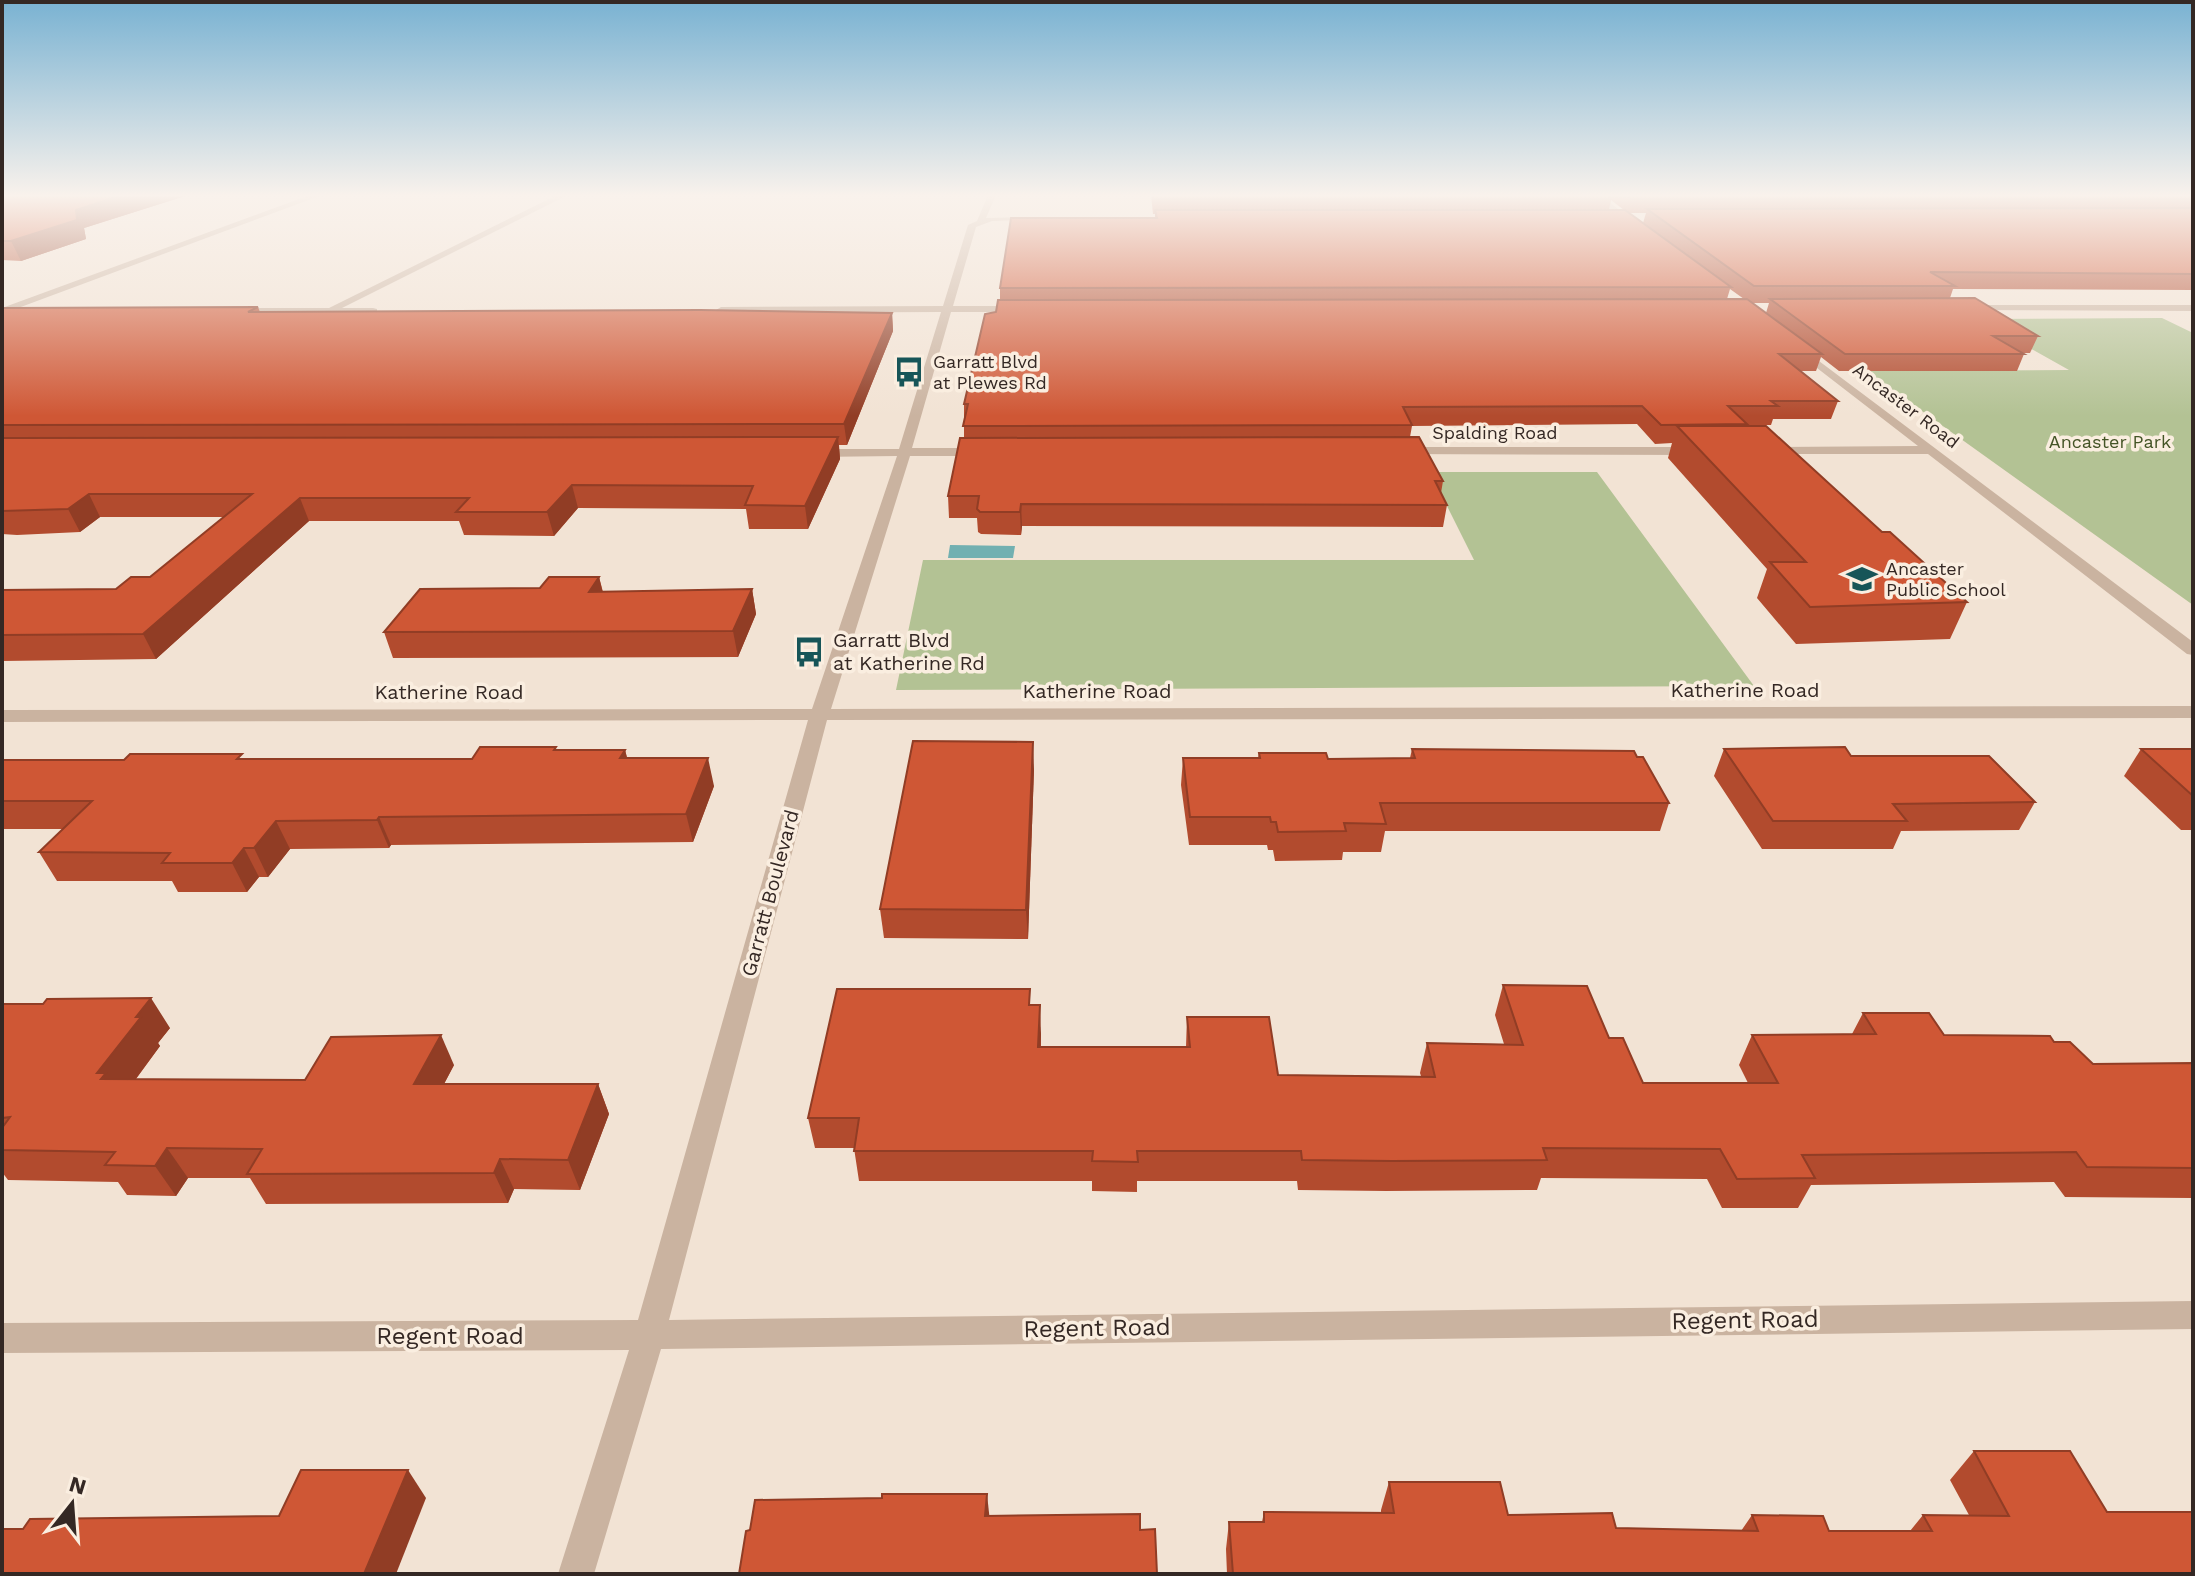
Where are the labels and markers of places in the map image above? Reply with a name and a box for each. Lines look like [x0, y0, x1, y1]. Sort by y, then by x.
place label: Garratt Blvd at Plewes Rd [933, 351, 1047, 393]
bus stop icon: Garratt Blvd at Plewes Rd [892, 355, 926, 389]
place label: Ancaster Public School [1886, 558, 2006, 600]
school or university icon: Ancaster Public School [1845, 562, 1879, 596]
place label: Garratt Blvd at Katherine Rd [833, 628, 985, 675]
bus stop icon: Garratt Blvd at Katherine Rd [792, 635, 826, 669]

